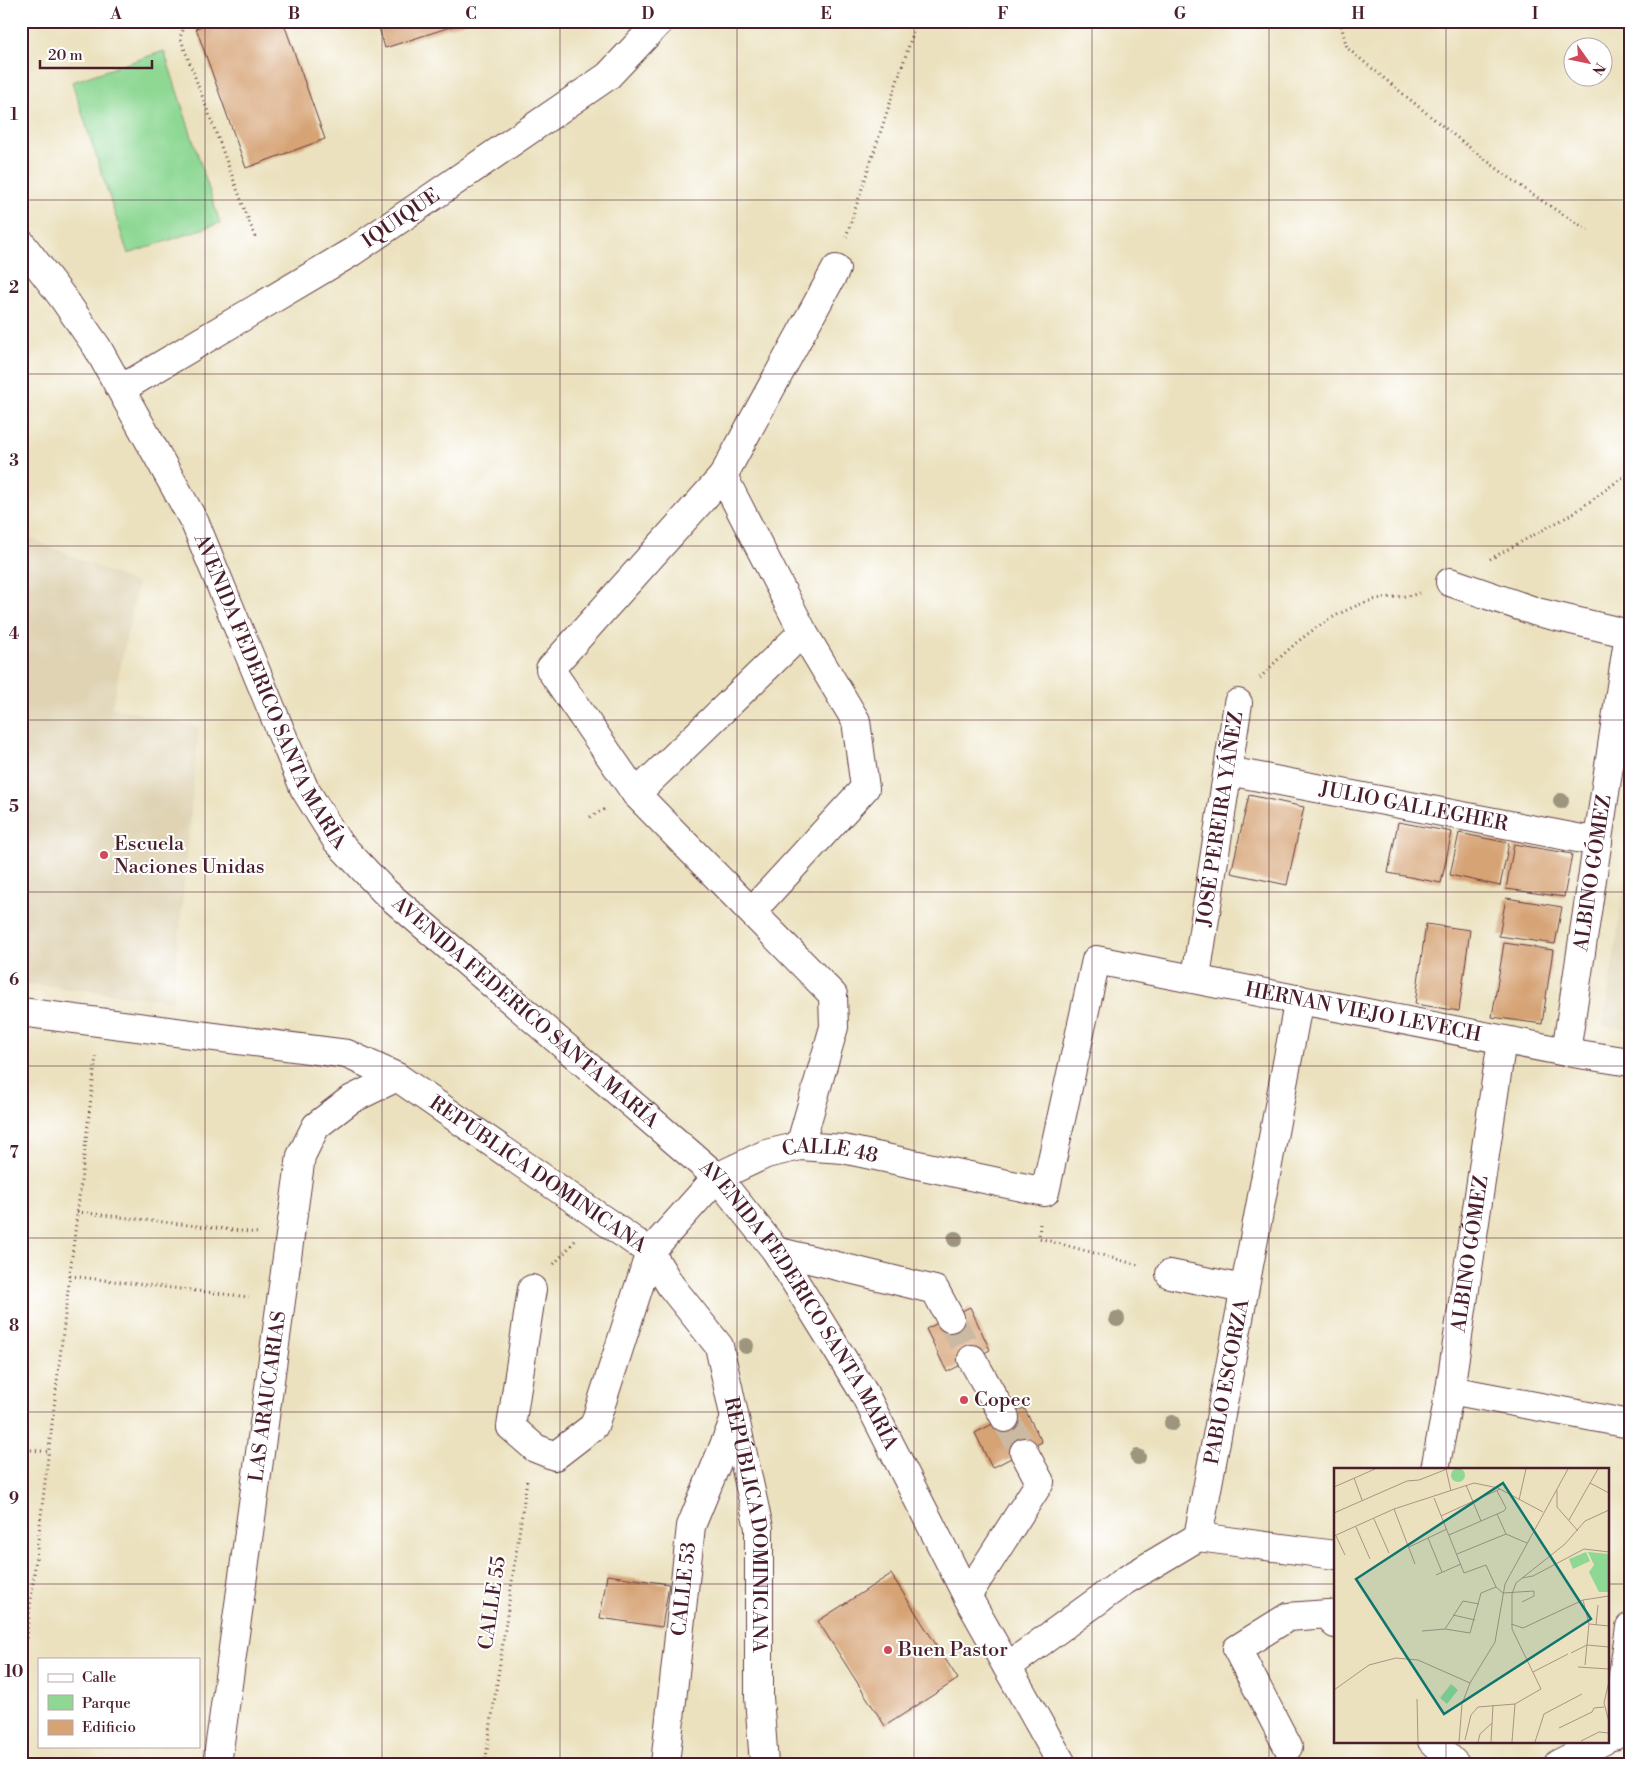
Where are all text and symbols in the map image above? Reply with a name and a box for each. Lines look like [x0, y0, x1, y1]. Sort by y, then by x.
text: A [109, 4, 122, 24]
text: B [288, 4, 300, 24]
text: C [465, 4, 477, 24]
text: D [642, 4, 655, 24]
text: E [820, 4, 832, 24]
text: F [997, 4, 1009, 24]
text: G [1174, 4, 1187, 24]
text: H [1351, 4, 1365, 24]
text: I [1532, 4, 1538, 24]
scale bar [40, 38, 152, 70]
north arrow [1564, 38, 1614, 88]
text: 20 m [48, 46, 83, 65]
text: N [1587, 59, 1609, 78]
text: 1 [10, 105, 18, 125]
street label: IQUIQUE [357, 183, 445, 254]
text: 2 [9, 278, 19, 298]
text: 3 [9, 451, 19, 471]
street label: AVENIDA FEDERICO SANTA MARÍA [188, 529, 352, 856]
text: 4 [9, 624, 20, 644]
street label: JOSÉ PEREIRA YÁÑEZ [1191, 710, 1249, 929]
street label: JULIO GALLEGHER [1316, 776, 1511, 837]
street label: ALBINO GÓMEZ [1569, 793, 1617, 954]
text: 5 [9, 797, 19, 817]
place label: Escuela Naciones Unidas [114, 832, 265, 880]
marker: Escuela Naciones Unidas [98, 849, 110, 861]
street label: AVENIDA FEDERICO SANTA MARÍA [386, 890, 665, 1134]
text: 6 [9, 970, 19, 990]
street label: HERNAN VIEJO LEVECH [1243, 977, 1483, 1048]
street label: REPÚBLICA DOMINICANA [424, 1091, 652, 1259]
street label: CALLE 48 [780, 1133, 880, 1169]
text: 7 [9, 1143, 19, 1163]
street label: AVENIDA FEDERICO SANTA MARÍA [693, 1154, 904, 1455]
street label: ALBINO GÓMEZ [1446, 1174, 1494, 1335]
street label: PABLO ESCORZA [1199, 1296, 1255, 1467]
street label: LAS ARAUCARIAS [244, 1309, 292, 1484]
text: 8 [9, 1316, 19, 1336]
place label: Copec [974, 1388, 1031, 1413]
marker: Copec [958, 1394, 970, 1406]
street label: REPÚBLICA DOMINICANA [718, 1395, 772, 1654]
inset map [1334, 1468, 1608, 1742]
text: 9 [9, 1489, 19, 1509]
street label: CALLE 53 [667, 1541, 702, 1637]
street label: CALLE 55 [474, 1554, 512, 1652]
place label: Buen Pastor [897, 1638, 1008, 1663]
marker: Buen Pastor [882, 1644, 894, 1656]
legend [38, 1658, 200, 1748]
text: 10 [5, 1662, 23, 1682]
text: Calle [82, 1668, 116, 1687]
text: Parque [82, 1694, 131, 1713]
text: Edificio [82, 1718, 136, 1737]

